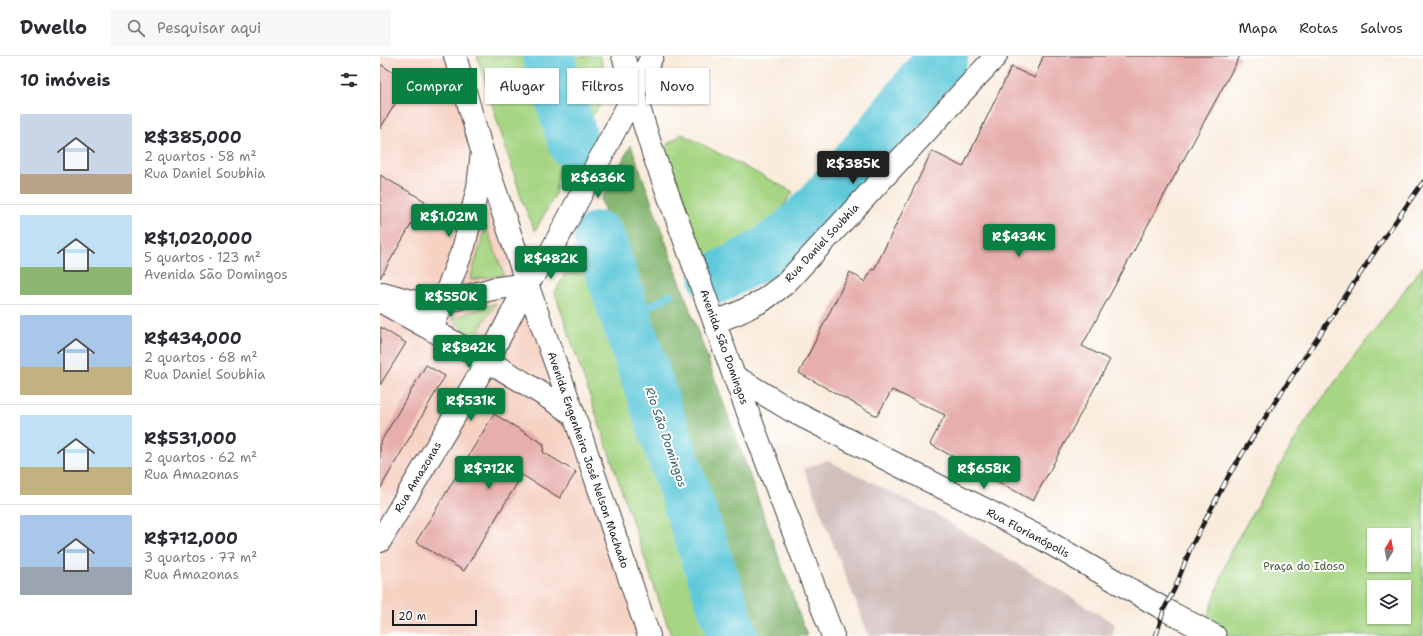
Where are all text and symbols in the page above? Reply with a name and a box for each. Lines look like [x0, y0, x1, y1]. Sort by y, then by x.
search box [111, 10, 391, 46]
text: Dwello [20, 15, 87, 40]
icon: search [125, 17, 147, 39]
text: Pesquisar aqui [157, 18, 261, 38]
text: Mapa [1238, 19, 1277, 37]
text: Rotas [1299, 19, 1338, 37]
text: Salvos [1360, 19, 1403, 37]
chip: Comprar [392, 68, 477, 104]
chip: Alugar [485, 68, 559, 104]
chip: Filtros [567, 68, 638, 104]
chip: Novo [646, 68, 709, 104]
text: 10 imóveis [20, 69, 111, 91]
icon: filters [338, 69, 360, 91]
text: R$385,000 [144, 126, 242, 148]
icon: home [52, 130, 100, 178]
text: 2 quartos · 58 m² [144, 148, 256, 165]
pin: R$385K [820, 151, 886, 185]
text: R$385K [826, 155, 880, 172]
text: Rua Daniel Soubhia [144, 165, 265, 182]
pin: R$636K [565, 165, 631, 199]
text: R$636K [571, 169, 625, 186]
street label: Rua Daniel Soubhia [781, 200, 863, 286]
pin: R$1.02M [412, 204, 486, 238]
text: R$1.02M [420, 208, 478, 225]
pin: R$434K [986, 224, 1052, 258]
text: R$1,020,000 [144, 227, 252, 249]
text: R$434K [992, 228, 1046, 245]
icon: home [52, 231, 100, 279]
pin: R$482K [518, 246, 584, 280]
text: 5 quartos · 123 m² [144, 249, 261, 266]
text: R$482K [524, 250, 578, 267]
text: Avenida São Domingos [144, 266, 288, 283]
pin: R$550K [418, 284, 484, 318]
street label: Avenida São Domingos [696, 287, 752, 407]
text: R$550K [425, 288, 477, 305]
text: R$434,000 [144, 327, 242, 349]
icon: home [52, 331, 100, 379]
pin: R$842K [436, 335, 502, 369]
text: R$842K [442, 339, 496, 356]
text: 2 quartos · 68 m² [144, 349, 257, 366]
street label: Avenida Engenheiro José Nelson Machado [544, 350, 632, 571]
text: Rua Daniel Soubhia [144, 366, 265, 383]
water label: Rio São Domingos [641, 385, 691, 489]
pin: R$531K [438, 388, 504, 422]
text: R$531K [446, 392, 496, 409]
text: R$531,000 [144, 427, 237, 449]
icon: home [52, 431, 100, 479]
street label: Rua Amazonas [391, 439, 445, 515]
text: 2 quartos · 62 m² [144, 449, 257, 466]
pin: R$712K [456, 456, 522, 490]
pin: R$658K [951, 456, 1017, 490]
text: R$712K [464, 460, 514, 477]
text: R$658K [957, 460, 1011, 477]
text: Rua Amazonas [144, 466, 239, 483]
street label: Rua Florianópolis [984, 505, 1072, 561]
text: R$712,000 [144, 527, 238, 549]
north arrow [1367, 528, 1411, 572]
map controls [1367, 528, 1411, 624]
icon: home [52, 531, 100, 579]
text: 3 quartos · 77 m² [144, 549, 257, 566]
park label: Praça do Idoso [1263, 559, 1345, 574]
text: Rua Amazonas [144, 566, 239, 583]
button: layers [1367, 580, 1411, 624]
scale bar [392, 608, 477, 627]
text: 20 m [398, 609, 426, 624]

